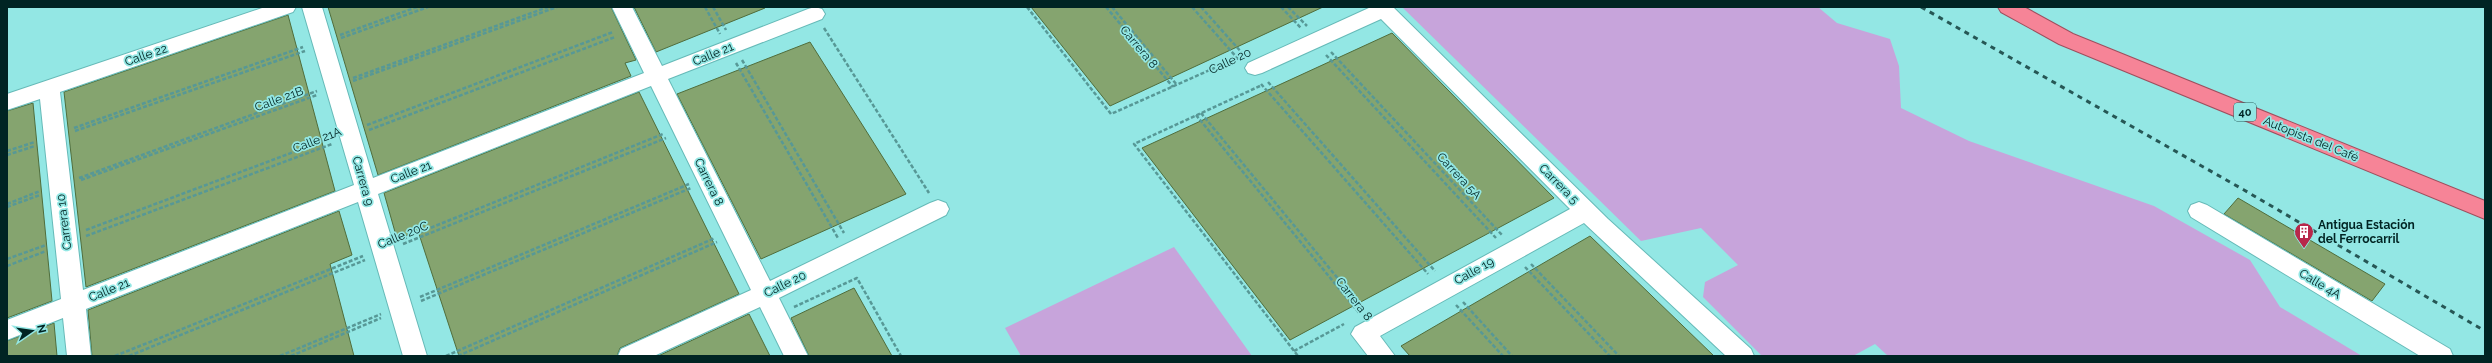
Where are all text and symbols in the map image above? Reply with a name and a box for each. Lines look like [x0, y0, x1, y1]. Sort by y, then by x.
street label: Carrera 8 [1117, 23, 1161, 71]
street label: Calle 21 [691, 39, 735, 69]
street label: Calle 22 [123, 41, 169, 69]
street label: Calle 20 [1207, 45, 1253, 77]
street label: Calle 21B [253, 84, 305, 114]
road number: 40 [2234, 103, 2256, 121]
street label: Autopista del Café [2261, 113, 2361, 165]
street label: Calle 21A [291, 124, 343, 156]
street label: Carrera 5A [1434, 150, 1484, 202]
street label: Carrera 9 [349, 155, 377, 207]
street label: Carrera 8 [692, 156, 726, 208]
street label: Calle 21 [389, 158, 433, 186]
street label: Carrera 5 [1536, 161, 1582, 207]
street label: Carrera 10 [54, 193, 74, 251]
place label: Antigua Estación del Ferrocarril [2318, 218, 2415, 246]
street label: Calle 20C [376, 219, 430, 251]
building icon: Antigua Estación del Ferrocarril [2293, 221, 2315, 249]
street label: Calle 19 [1452, 254, 1496, 288]
street label: Calle 4A [2297, 266, 2343, 302]
street label: Calle 20 [762, 268, 808, 300]
street label: Calle 21 [87, 275, 131, 305]
street label: Carrera 8 [1333, 275, 1375, 323]
north arrow [12, 311, 52, 351]
text: N [34, 323, 49, 334]

